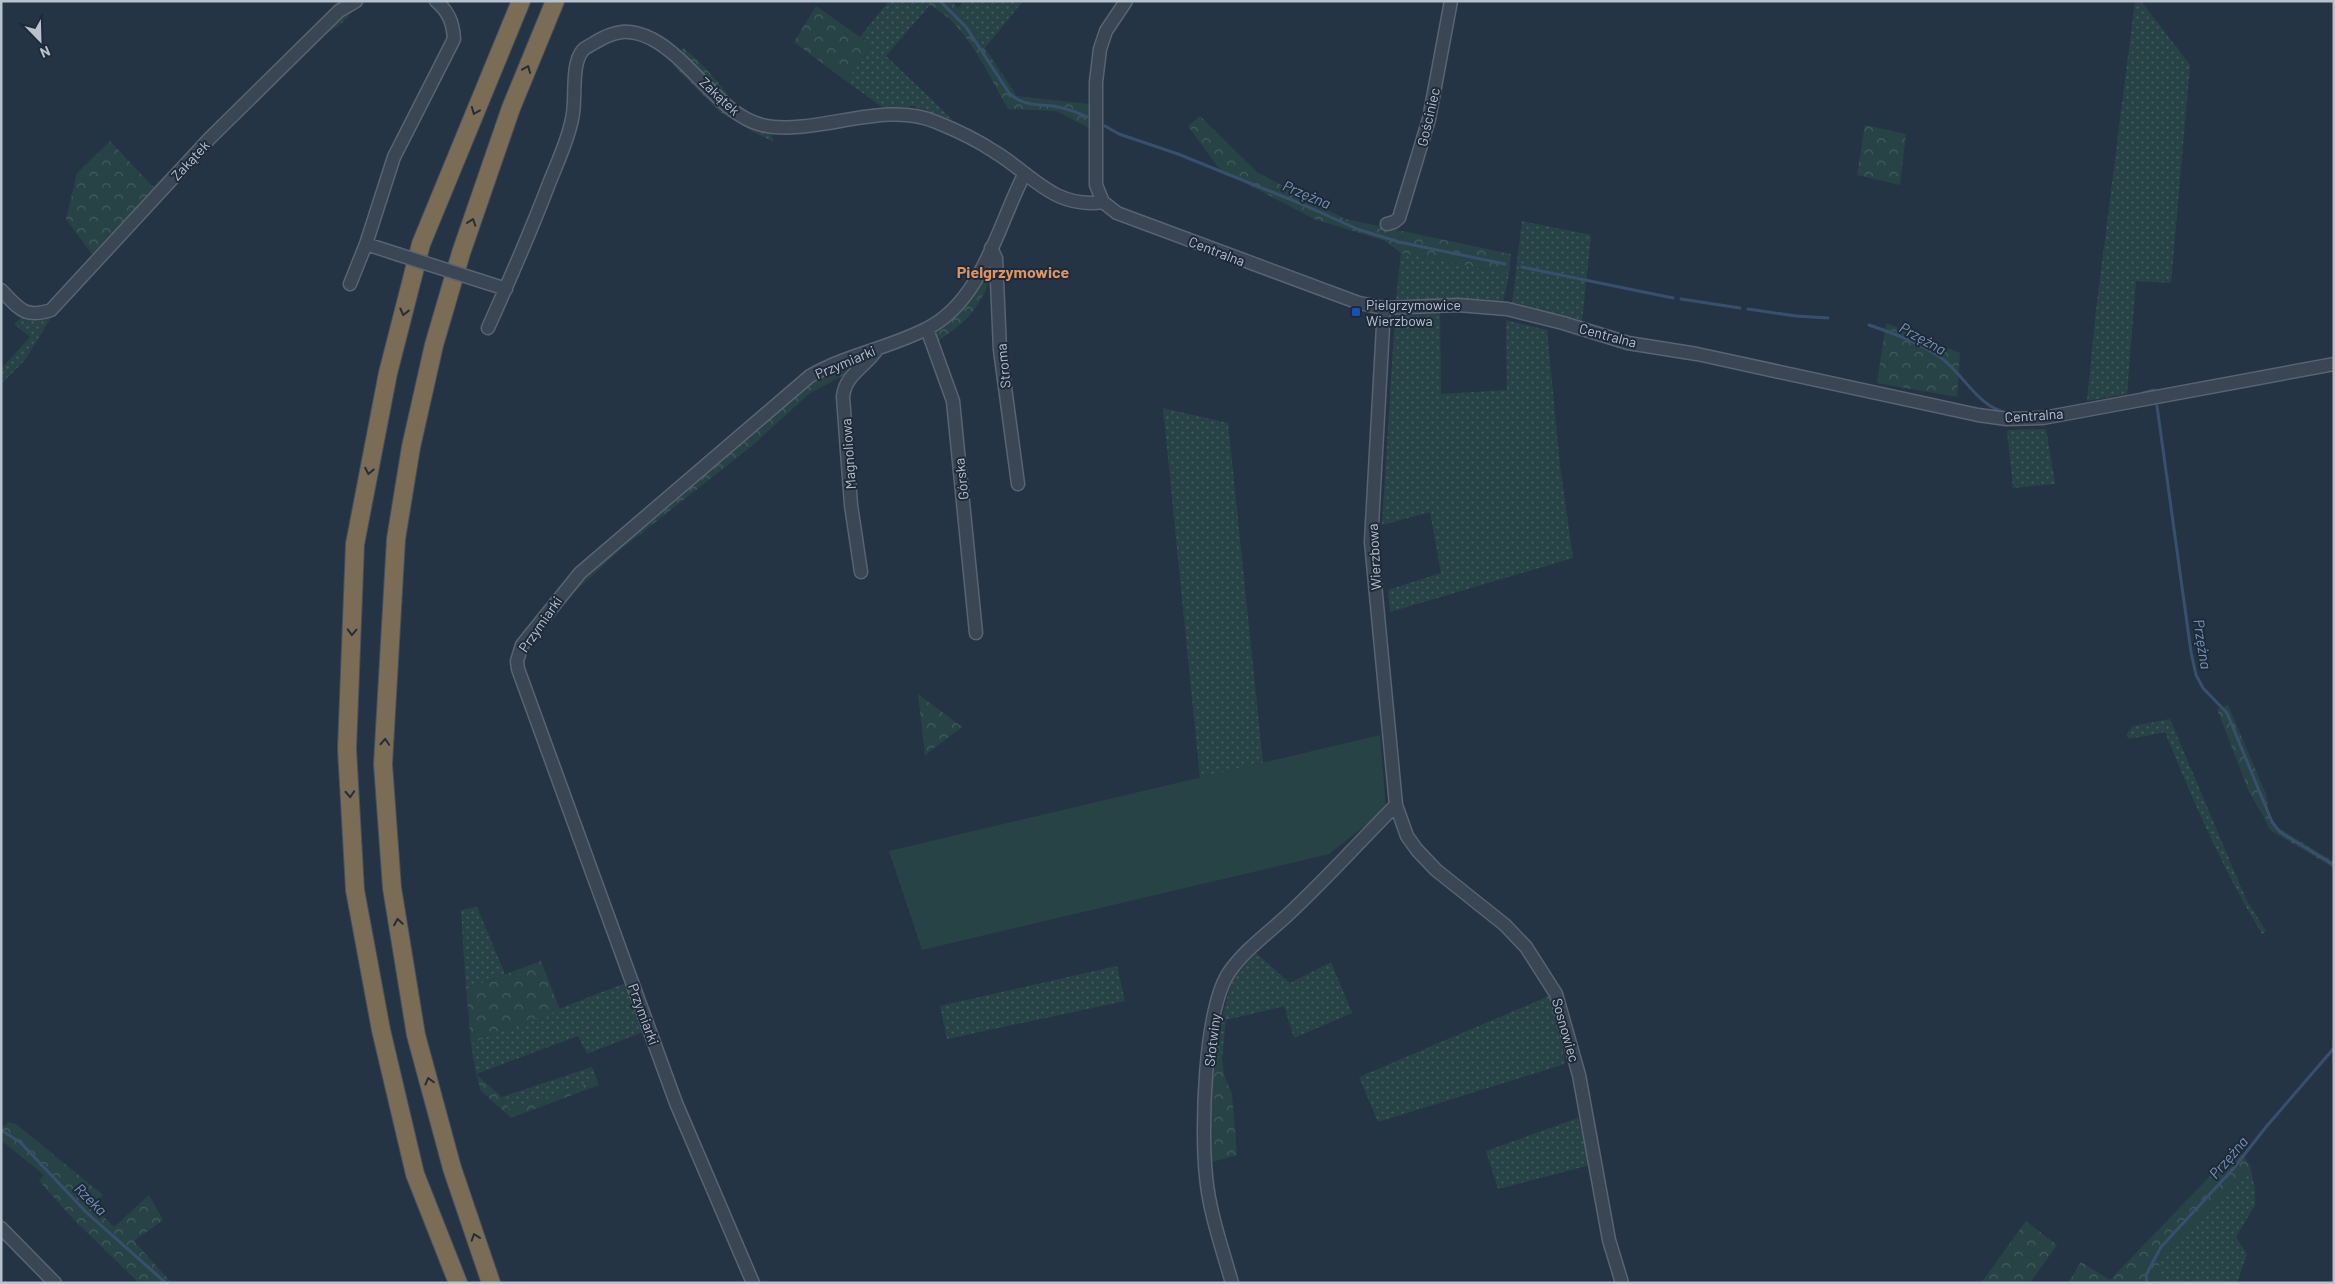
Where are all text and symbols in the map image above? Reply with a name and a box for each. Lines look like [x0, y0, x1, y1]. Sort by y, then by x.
north arrow [15, 15, 65, 65]
text: N [38, 43, 53, 62]
one-way arrow [521, 65, 531, 74]
street label: Zakątek [697, 73, 743, 119]
street label: Gościniec [1413, 86, 1443, 148]
one-way arrow [471, 106, 481, 115]
street label: Zakątek [167, 137, 213, 183]
water label: Przężna [1280, 176, 1334, 212]
one-way arrow [466, 218, 476, 226]
street label: Centralna [1187, 233, 1247, 269]
district label: Pielgrzymowice [957, 262, 1069, 281]
place label: Pielgrzymowice Wierzbowa [1366, 296, 1461, 329]
marker: Pielgrzymowice Wierzbowa [1350, 306, 1362, 318]
one-way arrow [399, 308, 410, 316]
water label: Przężna [1897, 318, 1949, 358]
street label: Centralna [1577, 319, 1639, 351]
street label: Przymiarki [812, 342, 878, 382]
street label: Stroma [992, 343, 1014, 389]
street label: Centralna [2004, 404, 2064, 426]
street label: Magnoliowa [837, 418, 859, 490]
street label: Górska [950, 457, 972, 501]
one-way arrow [365, 466, 375, 475]
street label: Wierzbowa [1364, 523, 1384, 591]
street label: Przymiarki [515, 593, 565, 655]
water label: Przężna [2190, 618, 2216, 670]
one-way arrow [346, 628, 357, 636]
one-way arrow [379, 738, 390, 746]
one-way arrow [344, 790, 355, 798]
one-way arrow [393, 917, 403, 926]
street label: Przymiarki [625, 981, 663, 1047]
street label: Sosnowiec [1549, 996, 1583, 1064]
street label: Słotwiny [1200, 1012, 1224, 1067]
one-way arrow [424, 1077, 434, 1086]
water label: Przężna [2205, 1132, 2251, 1182]
water label: Rzeka [71, 1179, 111, 1219]
one-way arrow [471, 1233, 481, 1241]

